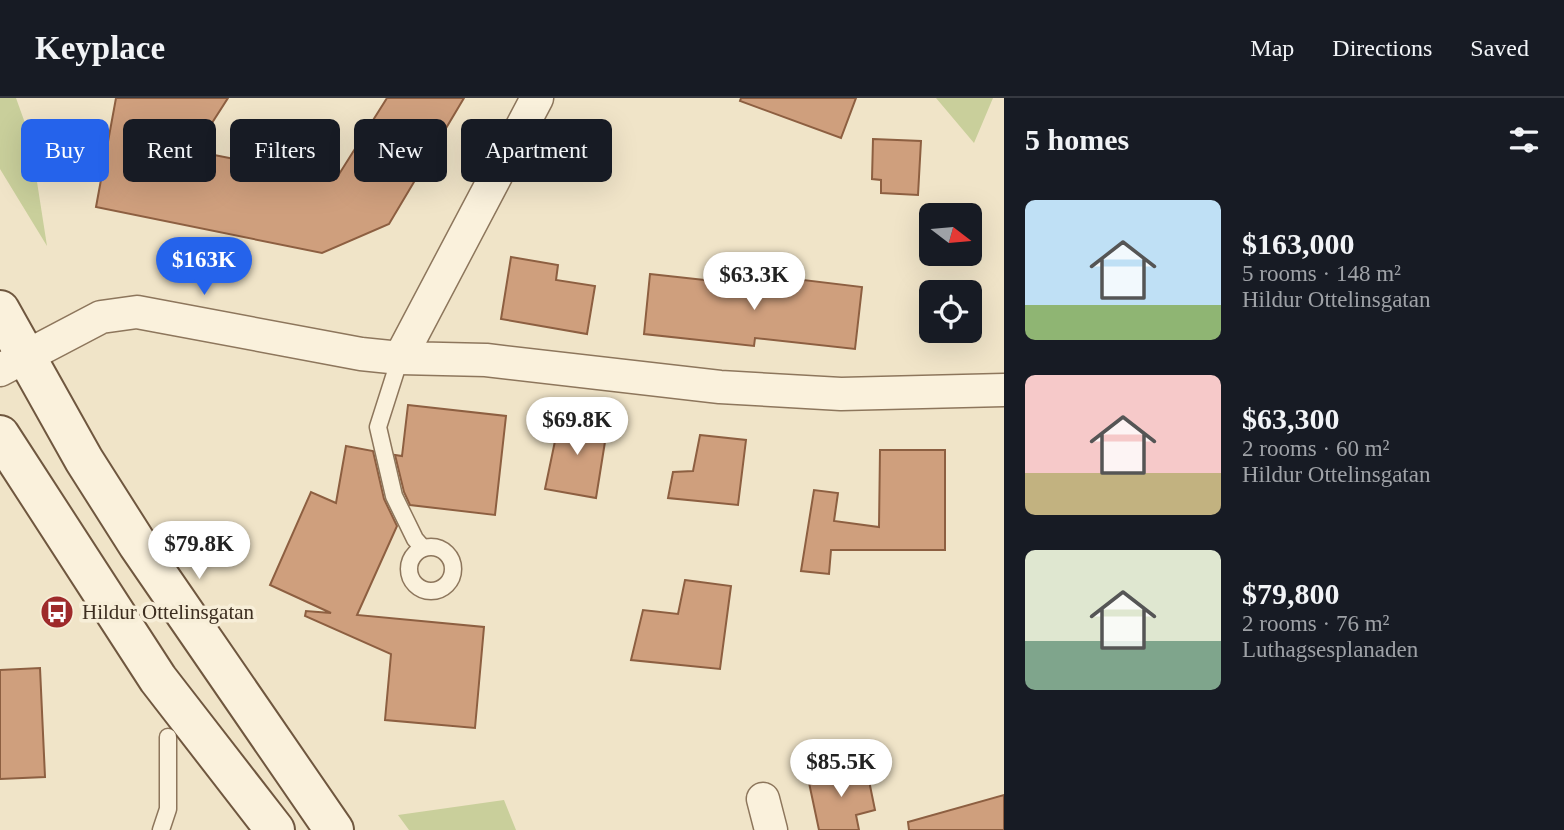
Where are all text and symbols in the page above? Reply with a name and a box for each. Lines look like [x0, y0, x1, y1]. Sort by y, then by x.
text: Keyplace [35, 30, 165, 66]
text: Map [1250, 35, 1294, 61]
text: Directions [1332, 35, 1432, 61]
text: Saved [1470, 35, 1529, 61]
chip: Buy [21, 119, 109, 182]
chip: Rent [123, 119, 216, 182]
chip: Filters [230, 119, 340, 182]
chip: New [354, 119, 447, 182]
chip: Apartment [461, 119, 612, 182]
icon: filters [1505, 121, 1543, 159]
text: 5 homes [1025, 123, 1129, 156]
north arrow [919, 203, 982, 266]
map controls [919, 203, 982, 343]
text: $163,000 [1242, 227, 1355, 260]
icon: home [1081, 228, 1165, 312]
pin: $163K [155, 238, 253, 297]
text: $163K [172, 247, 236, 272]
pin: $63.3K [697, 252, 811, 312]
text: 5 rooms · 148 m² [1242, 261, 1401, 286]
text: $63.3K [719, 262, 789, 287]
button: locate [919, 280, 982, 343]
text: Hildur Ottelinsgatan [1242, 287, 1430, 312]
pin: $69.8K [520, 398, 634, 457]
text: $63,300 [1242, 402, 1340, 435]
icon: home [1081, 403, 1165, 487]
text: $69.8K [542, 407, 612, 432]
text: 2 rooms · 60 m² [1242, 436, 1389, 461]
text: Hildur Ottelinsgatan [1242, 462, 1430, 487]
pin: $79.8K [142, 522, 256, 581]
text: $79.8K [164, 531, 234, 556]
text: $79,800 [1242, 577, 1340, 610]
icon: home [1081, 578, 1165, 662]
bus stop icon: Hildur Ottelinsgatan [38, 593, 76, 631]
place label: Hildur Ottelinsgatan [82, 600, 255, 624]
text: 2 rooms · 76 m² [1242, 611, 1389, 636]
text: Luthagsesplanaden [1242, 637, 1418, 662]
pin: $85.5K [784, 740, 898, 799]
text: $85.5K [806, 749, 876, 774]

